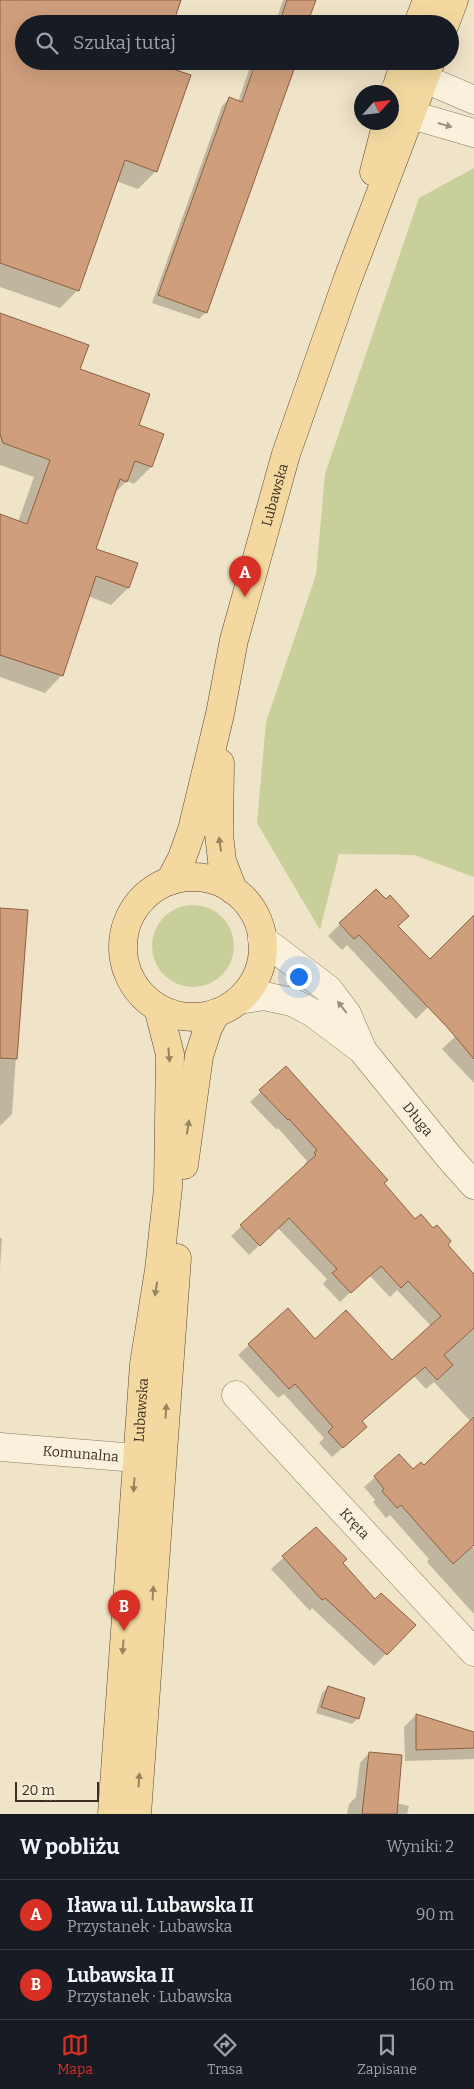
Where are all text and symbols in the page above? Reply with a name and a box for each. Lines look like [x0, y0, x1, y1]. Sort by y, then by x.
search box [15, 15, 459, 70]
icon: search [33, 29, 61, 57]
text: Szukaj tutaj [73, 31, 176, 54]
north arrow [354, 85, 399, 130]
one-way arrow [438, 121, 453, 129]
street label: Lubawska [258, 461, 292, 528]
pin: A [229, 556, 261, 597]
one-way arrow [216, 835, 224, 851]
your location [286, 964, 312, 990]
one-way arrow [336, 1001, 347, 1014]
one-way arrow [165, 1047, 173, 1063]
street label: Długa [399, 1099, 437, 1140]
one-way arrow [185, 1119, 193, 1135]
one-way arrow [152, 1281, 160, 1297]
street label: Lubawska [130, 1377, 152, 1443]
one-way arrow [163, 1403, 171, 1419]
street label: Komunalna [42, 1442, 120, 1466]
one-way arrow [130, 1477, 138, 1493]
street label: Kręta [336, 1505, 373, 1543]
one-way arrow [149, 1584, 157, 1600]
pin: B [108, 1590, 140, 1631]
one-way arrow [119, 1639, 127, 1655]
one-way arrow [136, 1772, 144, 1788]
scale bar [15, 1779, 99, 1802]
text: 20 m [22, 1782, 55, 1799]
text: W pobliżu [20, 1834, 120, 1860]
text: Wyniki: 2 [387, 1837, 454, 1856]
text: Iława ul. Lubawska II [67, 1894, 254, 1917]
text: A [30, 1905, 42, 1924]
text: 90 m [416, 1905, 454, 1924]
text: Przystanek · Lubawska [67, 1917, 232, 1936]
text: Lubawska II [67, 1964, 174, 1987]
text: B [31, 1975, 41, 1994]
text: 160 m [409, 1975, 454, 1994]
text: Przystanek · Lubawska [67, 1987, 232, 2006]
tab: Mapa [57, 2031, 93, 2078]
tab: Trasa [207, 2031, 243, 2078]
tab: Zapisane [357, 2031, 417, 2078]

